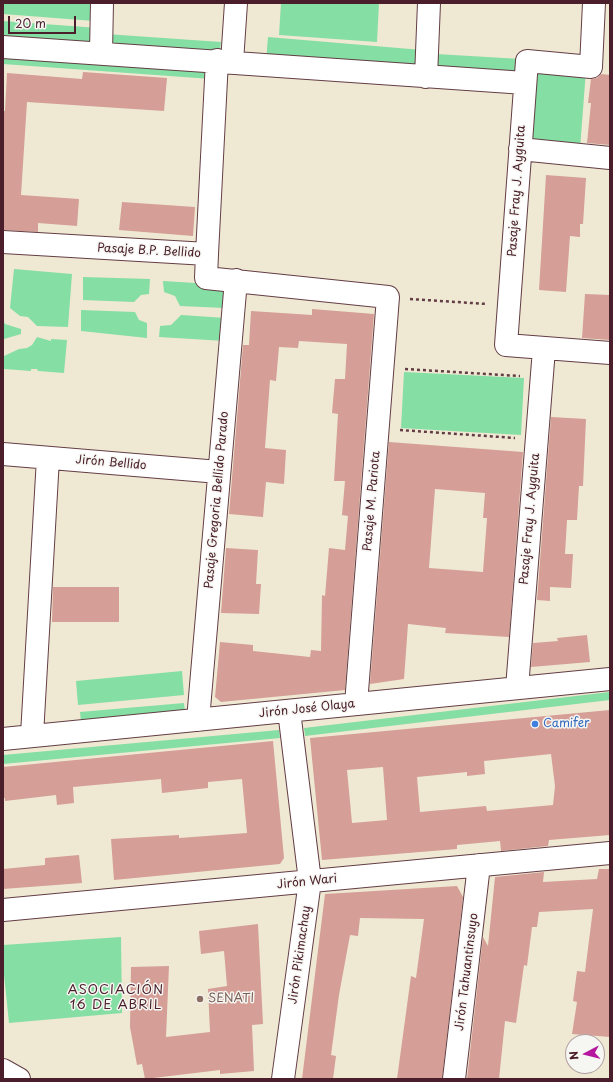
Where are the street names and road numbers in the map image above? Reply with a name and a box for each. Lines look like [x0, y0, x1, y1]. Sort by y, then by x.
street label: Pasaje Fray J. Ayguita [505, 125, 529, 257]
street label: Pasaje B.P. Bellido [97, 241, 201, 261]
street label: Pasaje Gregoria Bellido Parado [202, 411, 232, 589]
street label: Pasaje M. Pariota [360, 450, 384, 552]
street label: Jirón Bellido [75, 453, 147, 473]
street label: Pasaje Fray J. Ayguita [517, 453, 543, 585]
street label: Jirón José Olaya [258, 697, 356, 721]
street label: Jirón Wari [276, 872, 338, 892]
street label: Jirón Pikimachay [286, 905, 314, 1005]
street label: Jirón Tahuantinsuyo [453, 912, 481, 1032]

